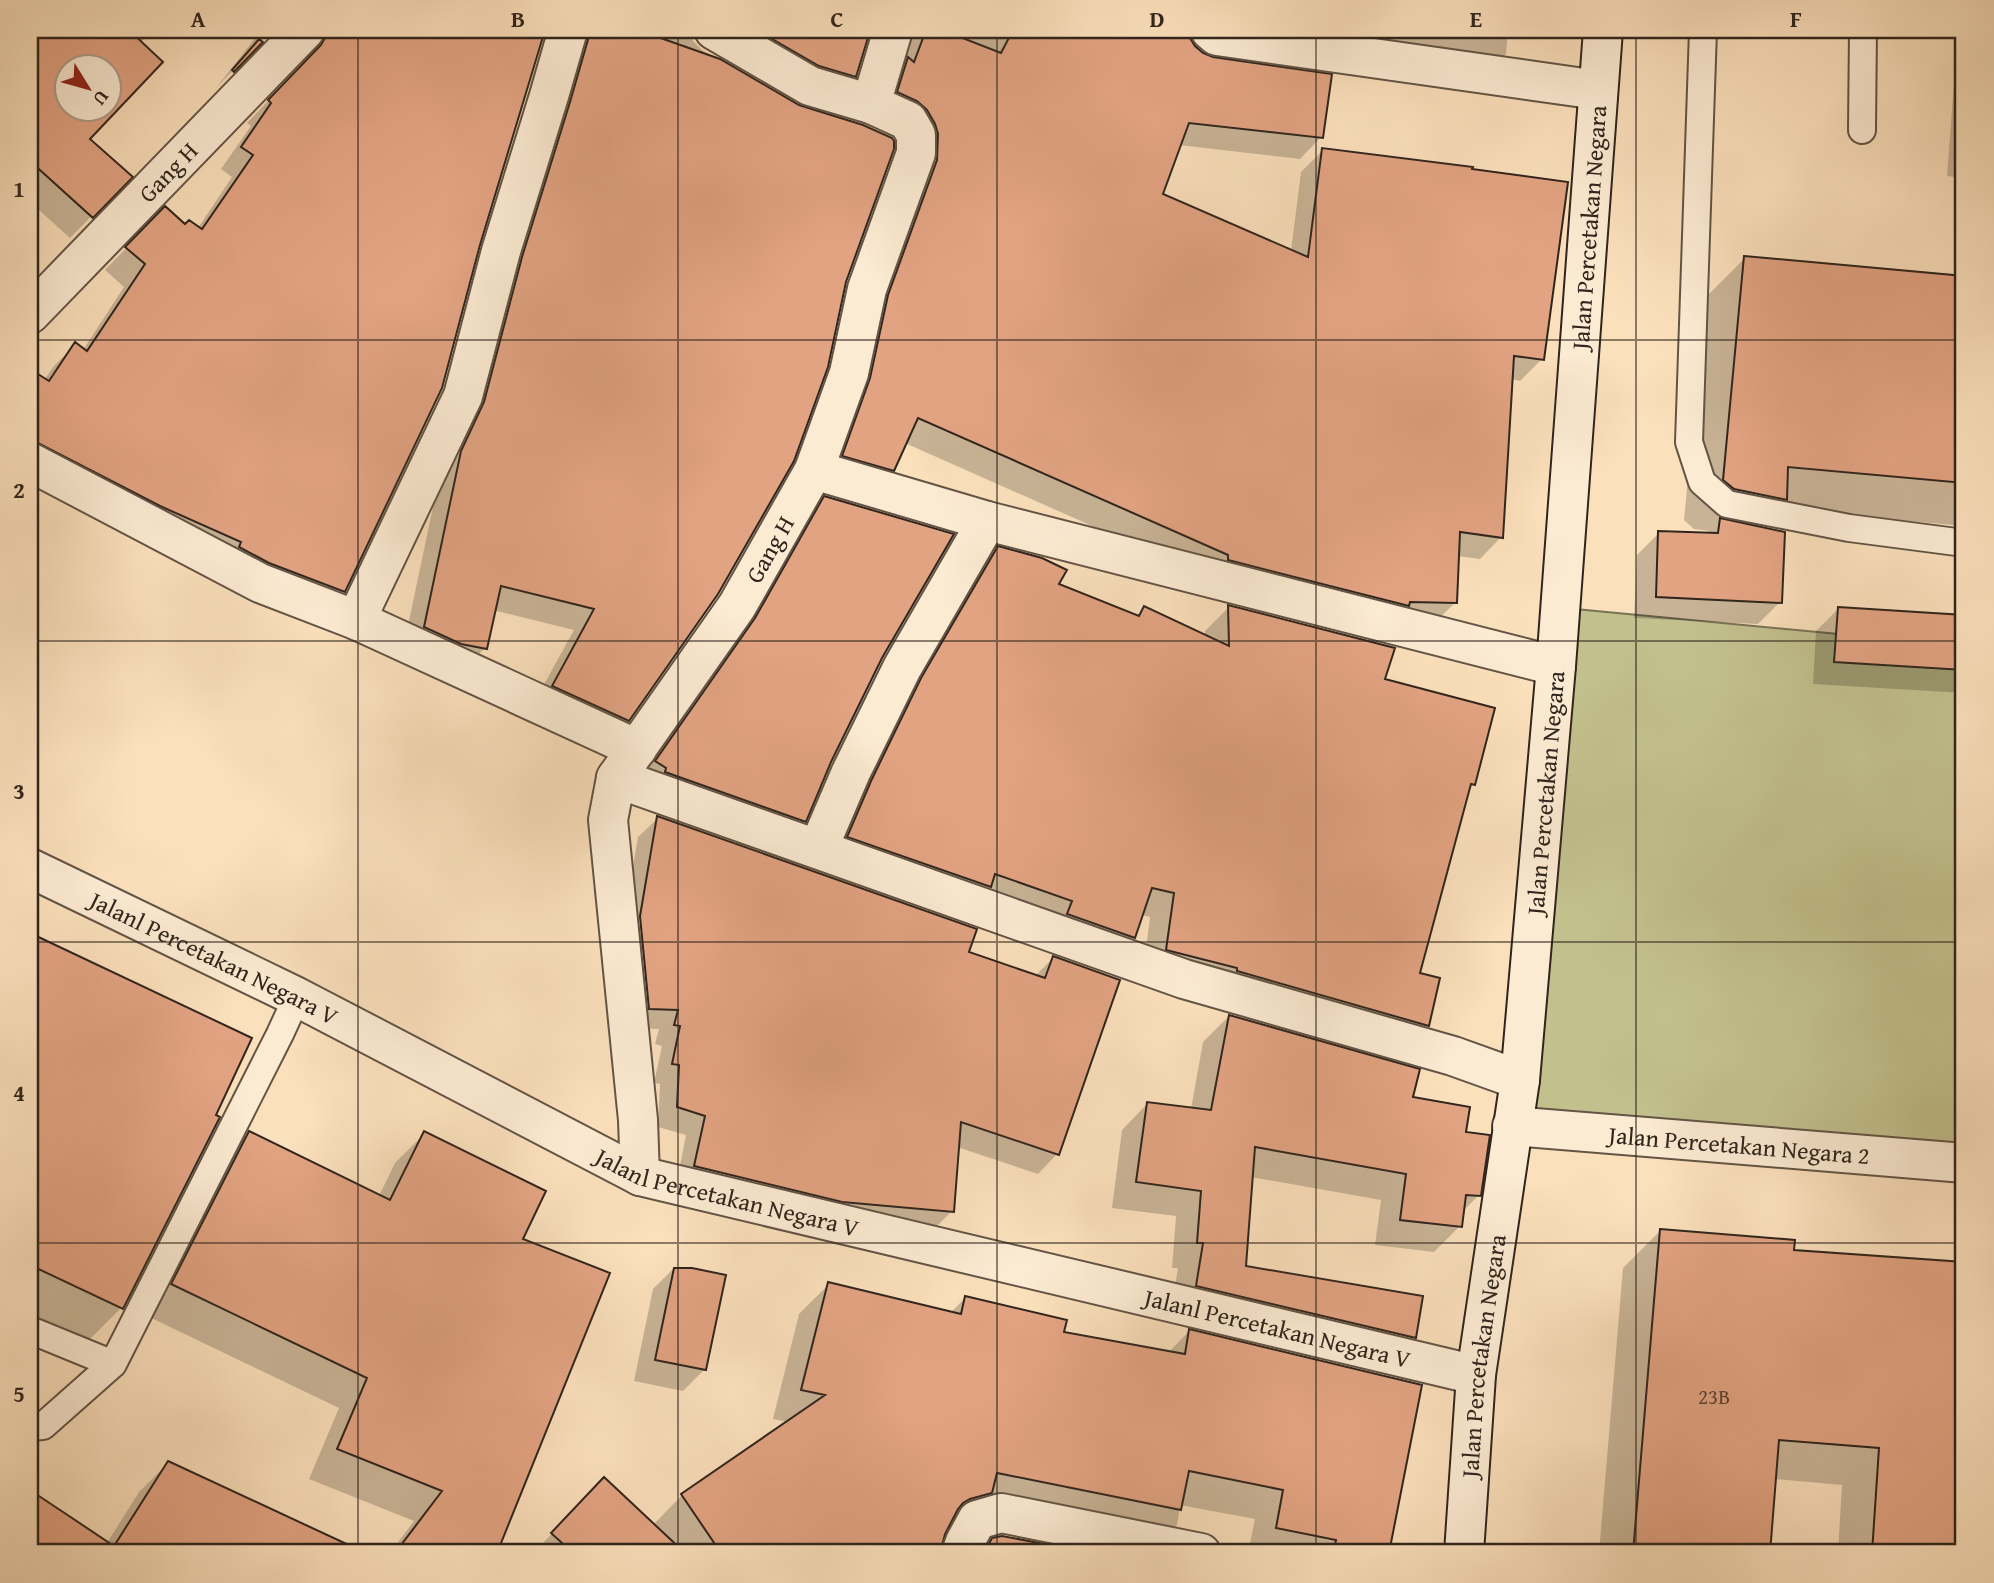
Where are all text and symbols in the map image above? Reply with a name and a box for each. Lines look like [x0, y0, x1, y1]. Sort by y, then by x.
text: A [191, 2, 206, 35]
text: B [511, 2, 525, 35]
text: C [830, 2, 844, 35]
text: D [1150, 2, 1165, 35]
text: E [1470, 2, 1482, 35]
text: F [1790, 2, 1802, 35]
north arrow [52, 52, 122, 122]
text: U [86, 85, 117, 112]
street label: Jalan Percetakan Negara [1562, 103, 1615, 354]
street label: Gang H [130, 134, 205, 210]
text: 1 [13, 172, 25, 205]
text: 2 [13, 473, 25, 506]
street label: Gang H [736, 509, 802, 589]
street label: Jalan Percetakan Negara [1517, 669, 1573, 919]
text: 3 [13, 774, 25, 807]
street label: Jalanl Percetakan Negara V [82, 881, 345, 1033]
text: 4 [13, 1076, 25, 1109]
street label: Jalan Percetakan Negara 2 [1604, 1116, 1871, 1173]
street label: Jalanl Percetakan Negara V [587, 1137, 863, 1245]
street label: Jalan Percetakan Negara [1451, 1231, 1514, 1482]
street label: Jalanl Percetakan Negara V [1138, 1279, 1415, 1376]
text: 5 [13, 1377, 25, 1410]
house number: 23B [1698, 1381, 1730, 1412]

